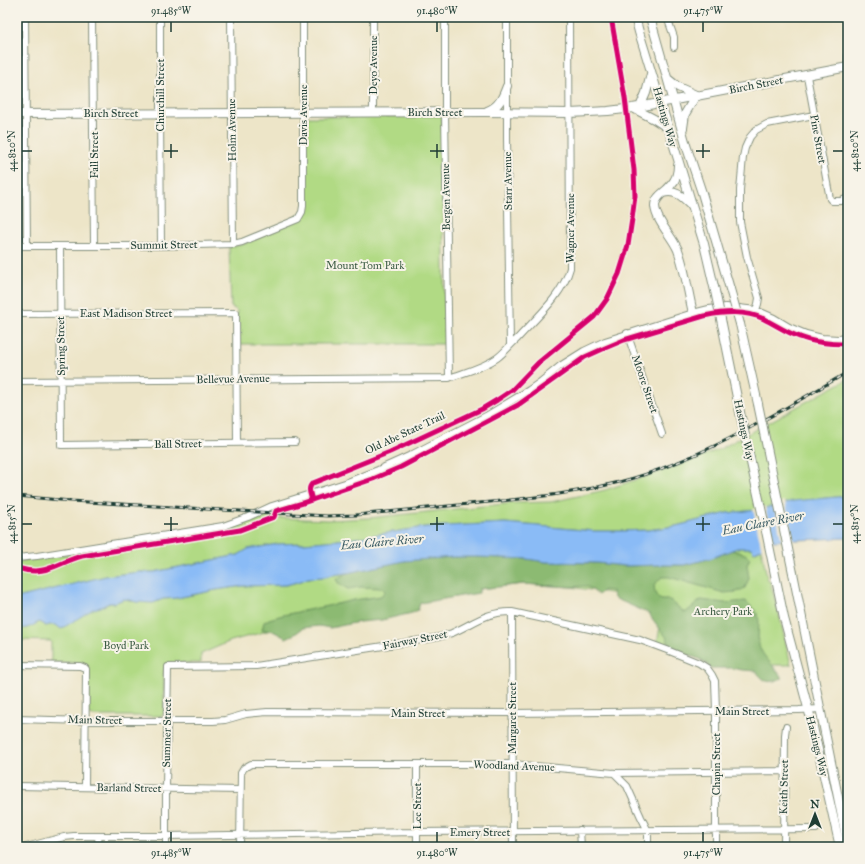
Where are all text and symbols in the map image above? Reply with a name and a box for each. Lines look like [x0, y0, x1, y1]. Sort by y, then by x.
text: 91.485°W [151, 5, 192, 17]
text: 91.480°W [416, 5, 458, 17]
text: 91.475°W [683, 5, 723, 17]
street label: Deyo Avenue [367, 35, 380, 95]
street label: Churchill Street [154, 58, 167, 131]
street label: Birch Street [728, 73, 784, 97]
street label: Davis Avenue [297, 84, 310, 145]
street label: Hastings Way [650, 85, 680, 149]
street label: Holm Avenue [225, 98, 239, 161]
street label: Birch Street [408, 106, 462, 119]
street label: Birch Street [84, 107, 138, 120]
street label: Pine Street [807, 113, 829, 165]
text: 44.820°N [6, 130, 18, 172]
text: 44.820°N [849, 130, 861, 172]
street label: Fall Street [88, 131, 101, 179]
street label: Starr Avenue [501, 151, 515, 210]
street label: Bergen Avenue [439, 163, 453, 231]
street label: Wagner Avenue [564, 193, 577, 263]
street label: Summit Street [130, 238, 198, 252]
park label: Mount Tom Park [326, 259, 405, 272]
street label: East Madison Street [80, 307, 172, 320]
street label: Spring Street [54, 316, 68, 376]
street label: Moore Street [629, 353, 661, 415]
street label: Bellevue Avenue [196, 372, 270, 386]
street label: Hastings Way [731, 398, 757, 463]
street label: Old Abe State Trail [363, 409, 447, 457]
street label: Ball Street [154, 437, 202, 451]
text: 44.815°N [6, 504, 18, 544]
text: 44.815°N [849, 504, 861, 544]
water label: Eau Claire River [720, 508, 806, 538]
water label: Eau Claire River [339, 531, 425, 553]
park label: Archery Park [693, 605, 753, 618]
street label: Fairway Street [382, 627, 448, 653]
park label: Boyd Park [103, 639, 150, 652]
street label: Margaret Street [506, 682, 519, 754]
street label: Summer Street [160, 698, 174, 768]
street label: Main Street [715, 705, 769, 718]
street label: Main Street [391, 707, 445, 720]
street label: Main Street [68, 713, 123, 727]
street label: Hastings Way [803, 714, 831, 779]
street label: Chapin Street [710, 733, 723, 795]
street label: Woodland Avenue [473, 758, 555, 774]
street label: Keith Street [777, 759, 791, 815]
street label: Barland Street [97, 781, 162, 795]
street label: Lee Street [411, 782, 424, 830]
north arrow [795, 794, 835, 834]
text: N [810, 798, 820, 811]
street label: Emery Street [450, 826, 510, 839]
text: 91.485°W [151, 847, 192, 859]
text: 91.480°W [416, 847, 458, 859]
text: 91.475°W [683, 847, 723, 859]

